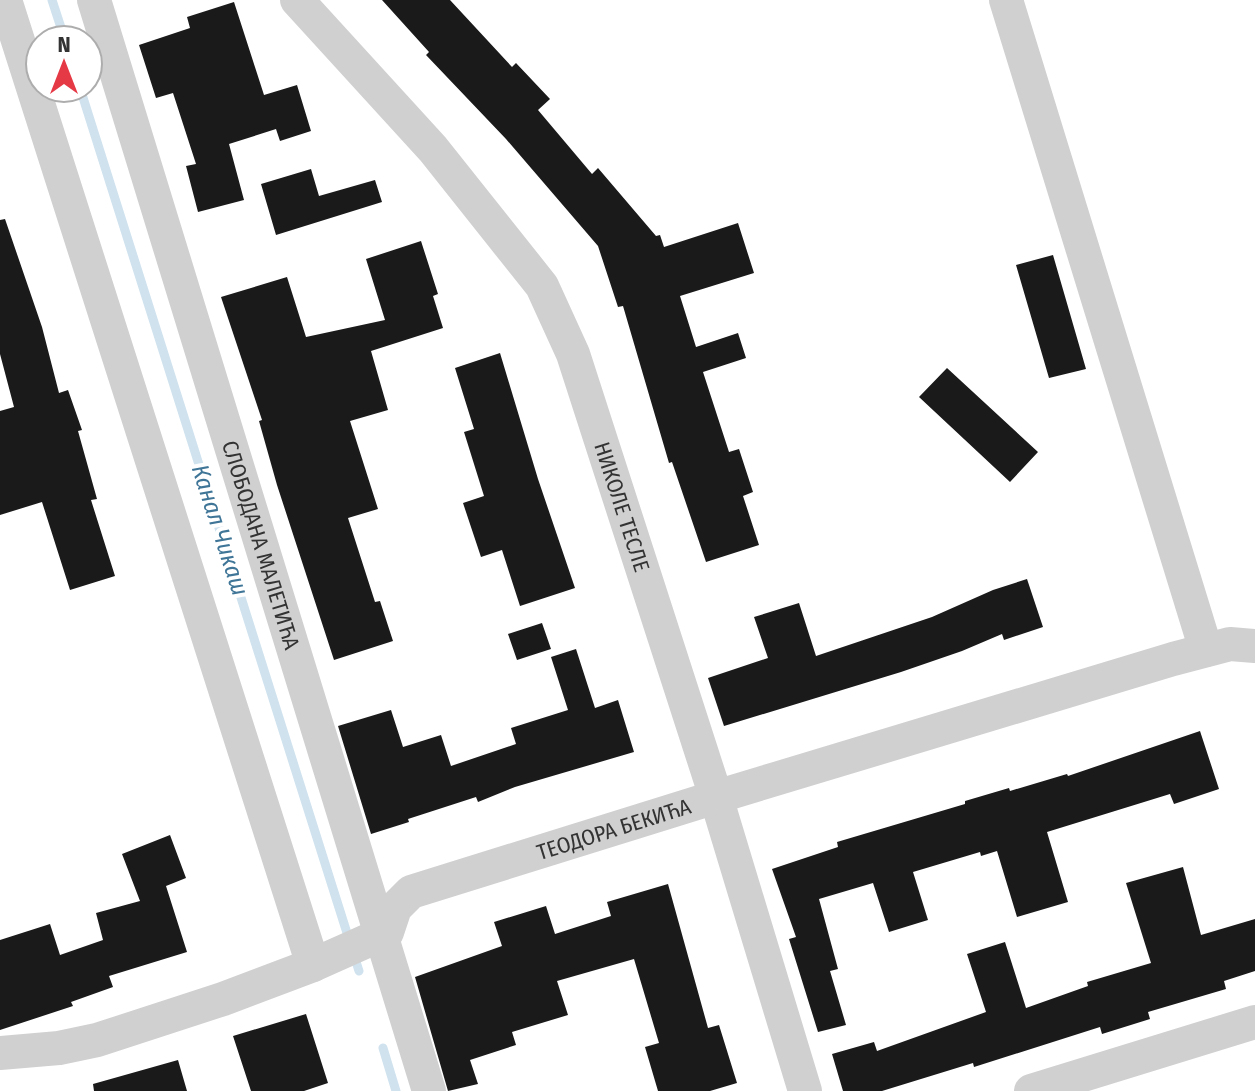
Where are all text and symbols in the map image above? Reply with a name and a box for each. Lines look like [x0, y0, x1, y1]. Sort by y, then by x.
north arrow [24, 24, 104, 104]
text: N [57, 31, 71, 58]
street label: СЛОБОДАНА МАЛЕТИЋА [216, 437, 306, 653]
street label: НИКОЛЕ ТЕСЛЕ [588, 439, 655, 575]
water label: Канал Чикаш [186, 461, 254, 599]
street label: ТЕОДОРА БЕКИЋА [534, 793, 695, 866]

